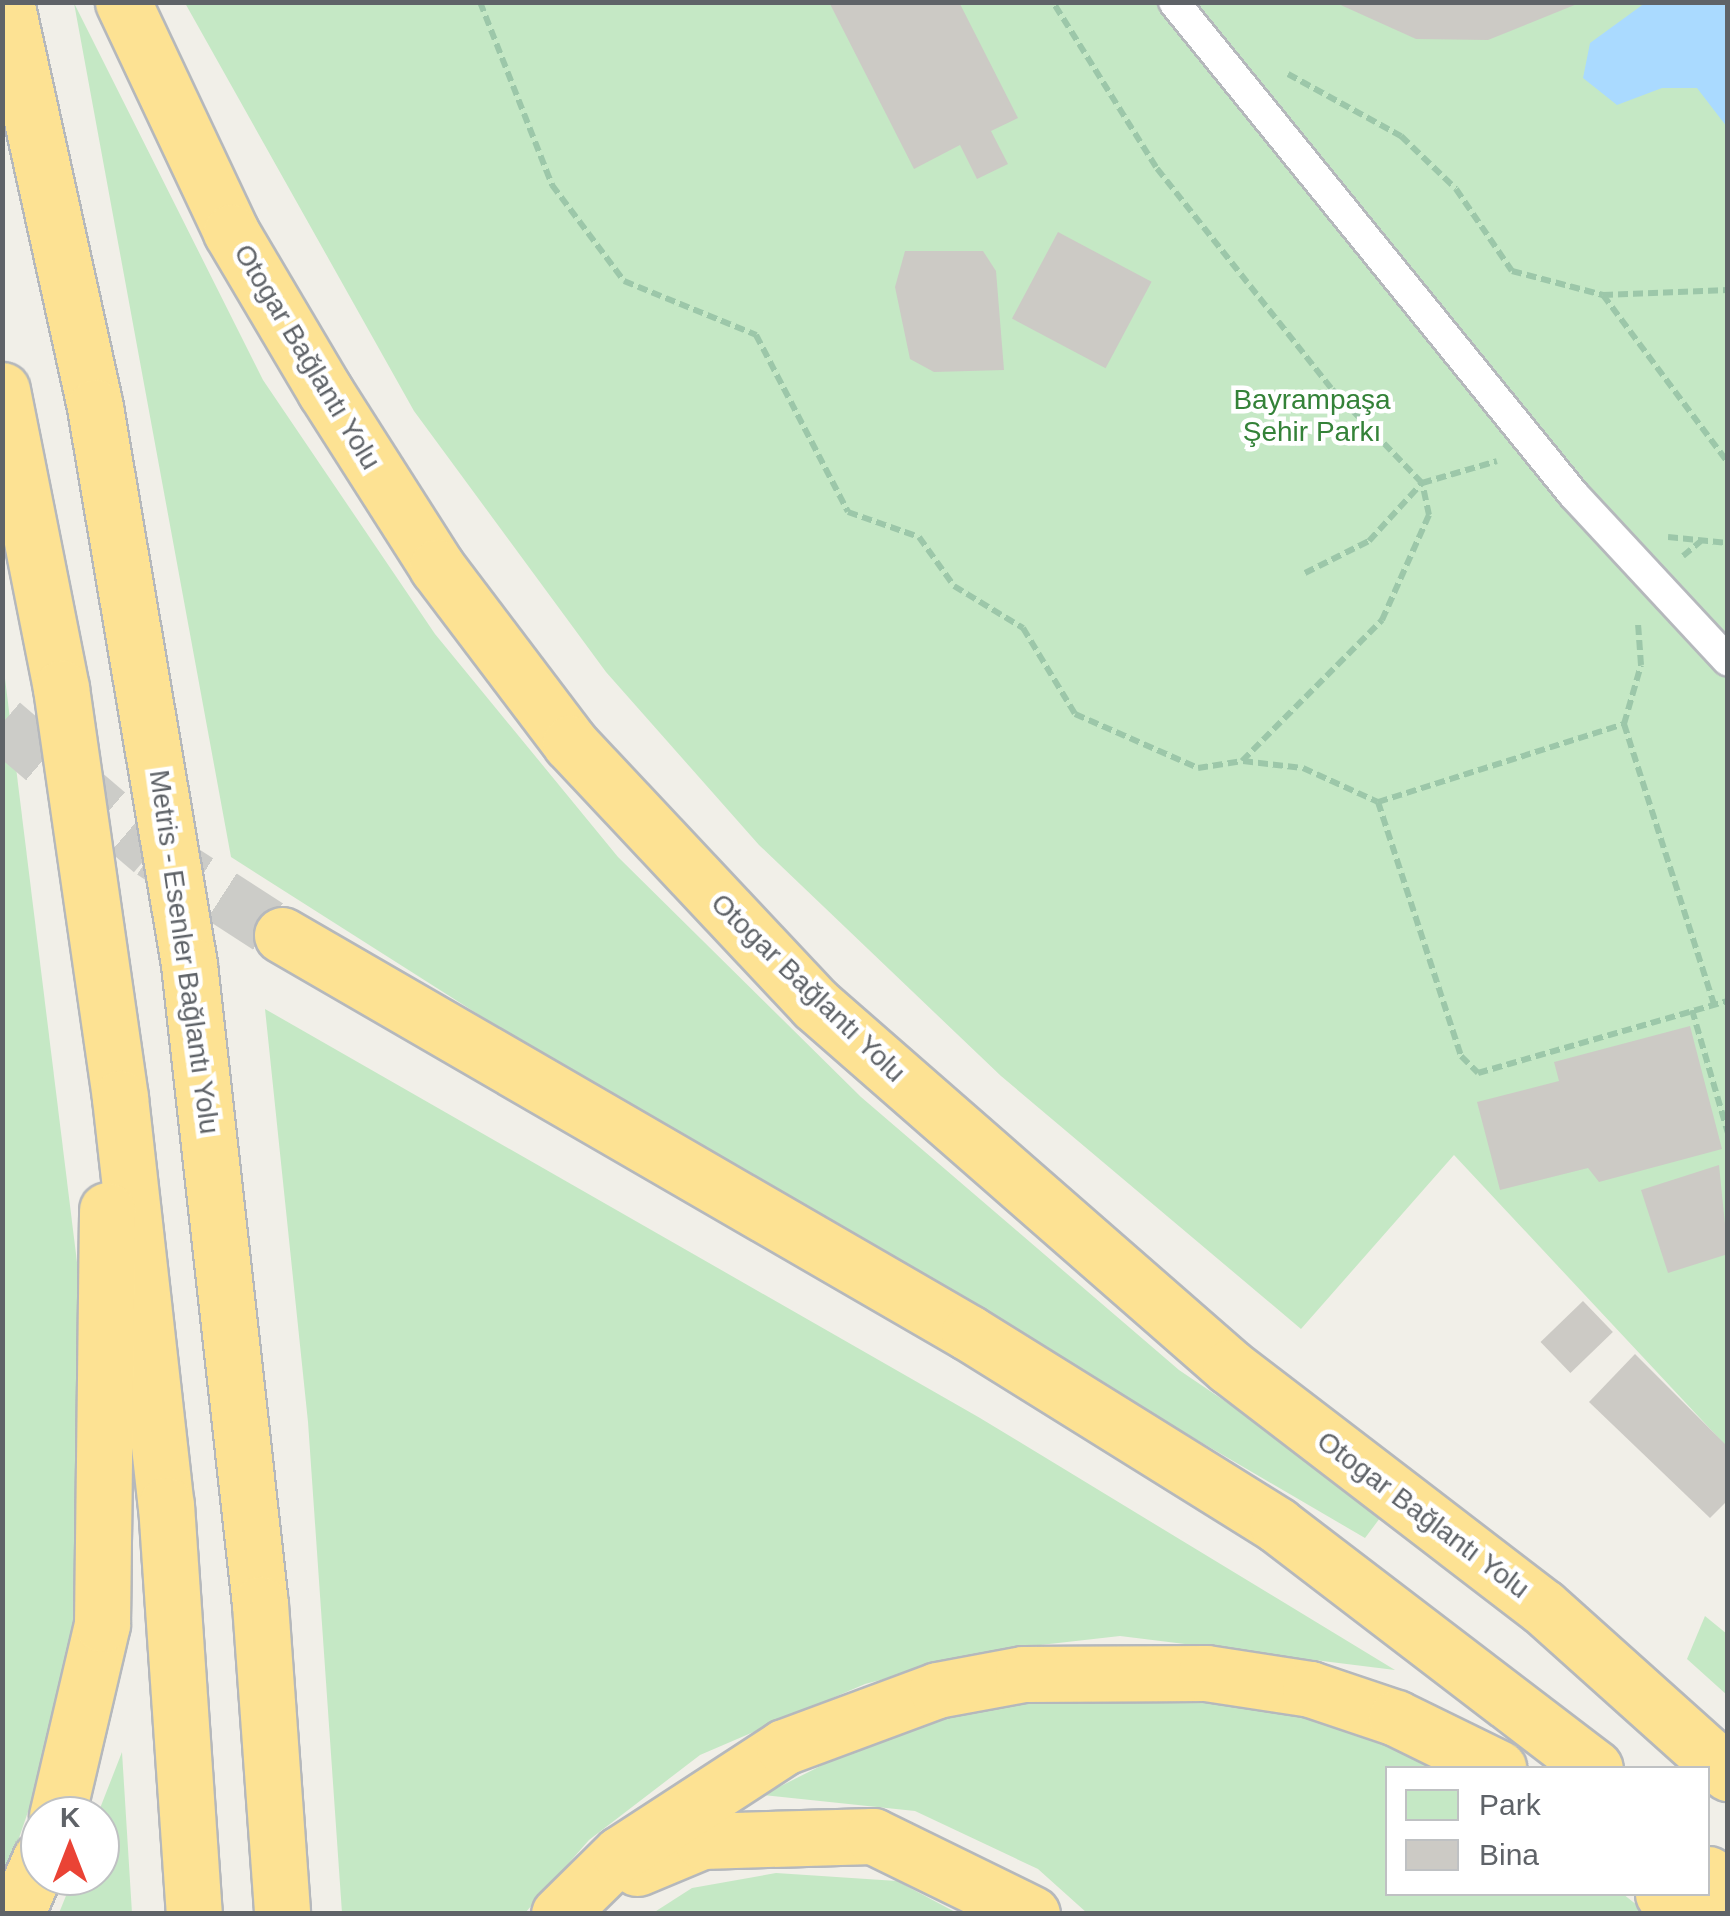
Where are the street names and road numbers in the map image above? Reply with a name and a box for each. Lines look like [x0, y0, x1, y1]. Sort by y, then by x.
street label: Otogar Bağlantı Yolu [226, 238, 388, 476]
street label: Metris - Esenler Bağlantı Yolu [142, 768, 226, 1136]
street label: Otogar Bağlantı Yolu [704, 887, 912, 1089]
street label: Otogar Bağlantı Yolu [1310, 1424, 1536, 1606]

